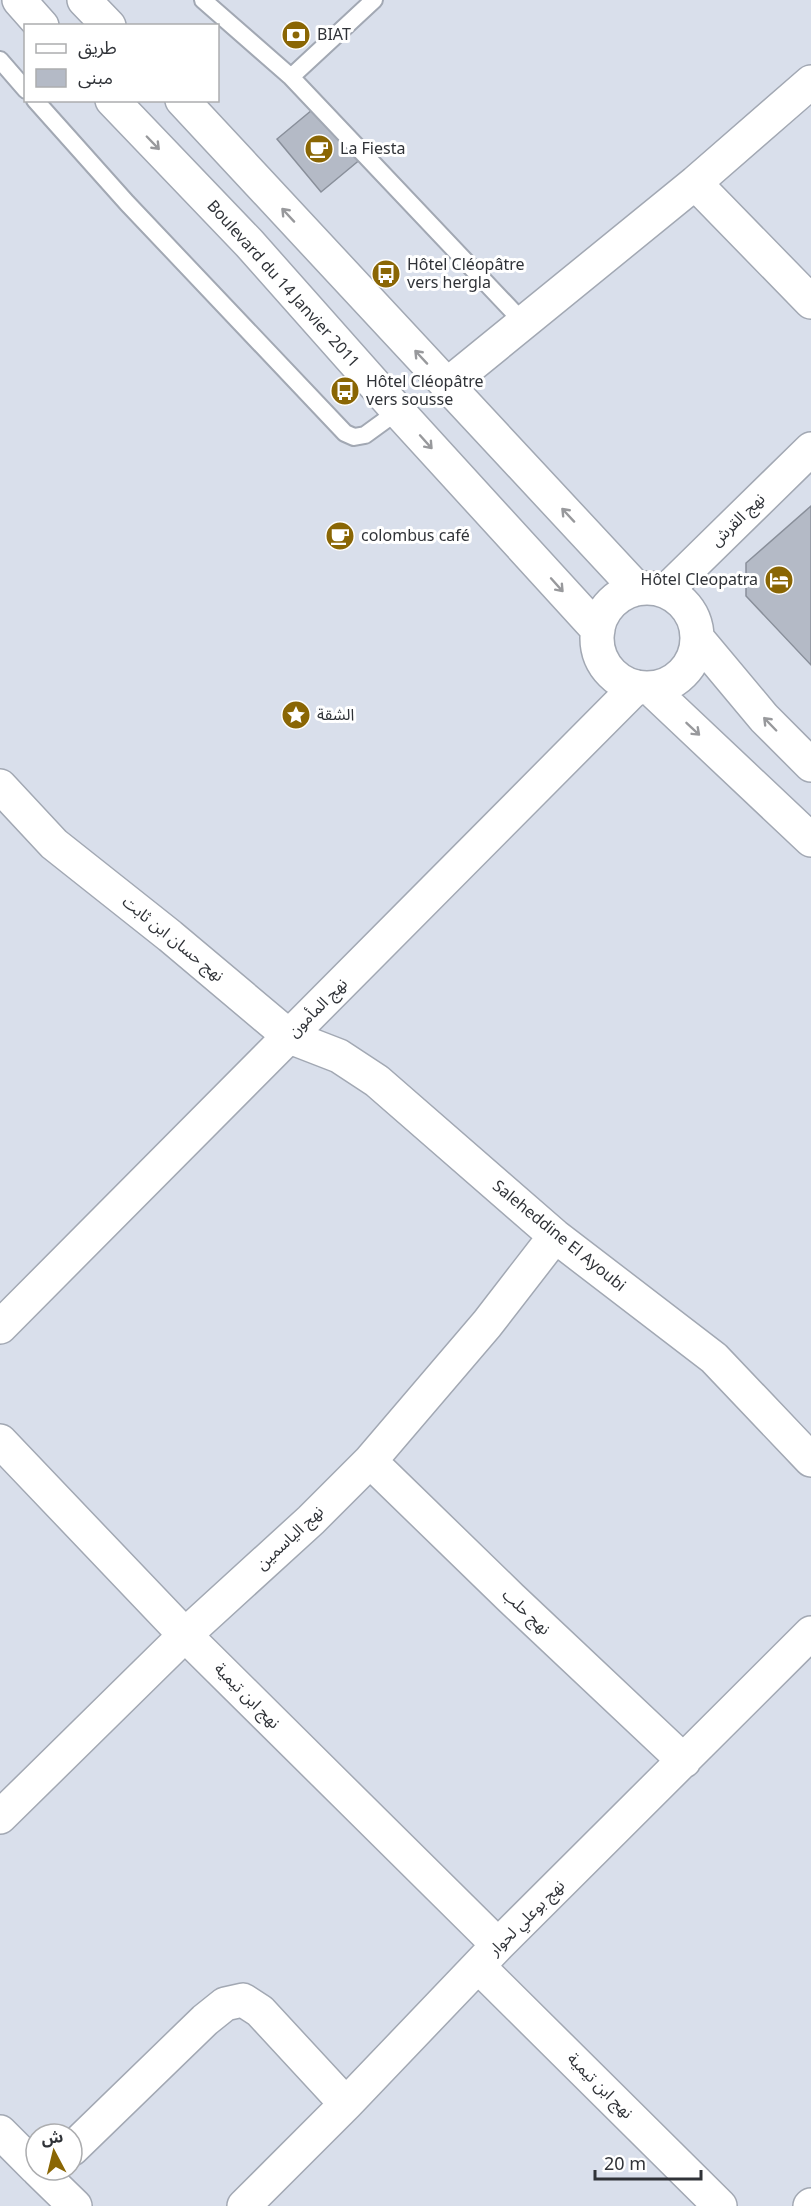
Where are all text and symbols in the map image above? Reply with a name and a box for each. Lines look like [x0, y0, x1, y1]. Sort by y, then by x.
place label: BIAT [317, 18, 351, 52]
bank icon: BIAT [280, 19, 312, 51]
legend [24, 24, 219, 102]
text: طريق [78, 29, 117, 67]
text: مبنى [78, 59, 113, 97]
place label: La Fiesta [340, 132, 405, 166]
cafe icon: La Fiesta [303, 133, 335, 165]
one-way arrow [145, 135, 160, 150]
street label: Boulevard du 14 Janvier 2011 [197, 191, 369, 377]
one-way arrow [281, 207, 295, 222]
place label: Hôtel Cléopâtre vers hergla [407, 248, 524, 300]
bus stop icon: Hôtel Cléopâtre vers hergla [370, 258, 402, 290]
one-way arrow [414, 350, 428, 365]
place label: Hôtel Cléopâtre vers sousse [366, 365, 483, 417]
bus stop icon: Hôtel Cléopâtre vers sousse [329, 375, 361, 407]
one-way arrow [419, 434, 433, 449]
street label: نهج القرش [702, 484, 774, 556]
one-way arrow [561, 508, 576, 523]
place label: colombus café [361, 519, 470, 553]
cafe icon: colombus café [324, 520, 356, 552]
place label: Hôtel Cleopatra [641, 563, 758, 597]
hotel icon: Hôtel Cleopatra [763, 564, 795, 596]
one-way arrow [550, 578, 564, 593]
place label: الشقة [317, 698, 354, 732]
place icon: الشقة [280, 699, 312, 731]
one-way arrow [762, 716, 777, 731]
one-way arrow [685, 722, 700, 736]
street label: نهج حسان ابن ثابت [114, 886, 232, 992]
street label: نهج المأمون [279, 969, 357, 1047]
street label: Saleheddine El Ayoubi [484, 1171, 634, 1301]
street label: نهج الياسمين [247, 1497, 333, 1579]
street label: نهج حلب [493, 1580, 559, 1644]
street label: نهج ابن تيمية [205, 1654, 289, 1738]
street label: نهج بوعلي لحوار [479, 1871, 574, 1966]
street label: نهج ابن تيمية [558, 2044, 642, 2128]
text: ش [39, 2120, 65, 2156]
north arrow [24, 2122, 84, 2182]
scale bar [595, 2143, 702, 2181]
text: 20 m [604, 2145, 646, 2183]

